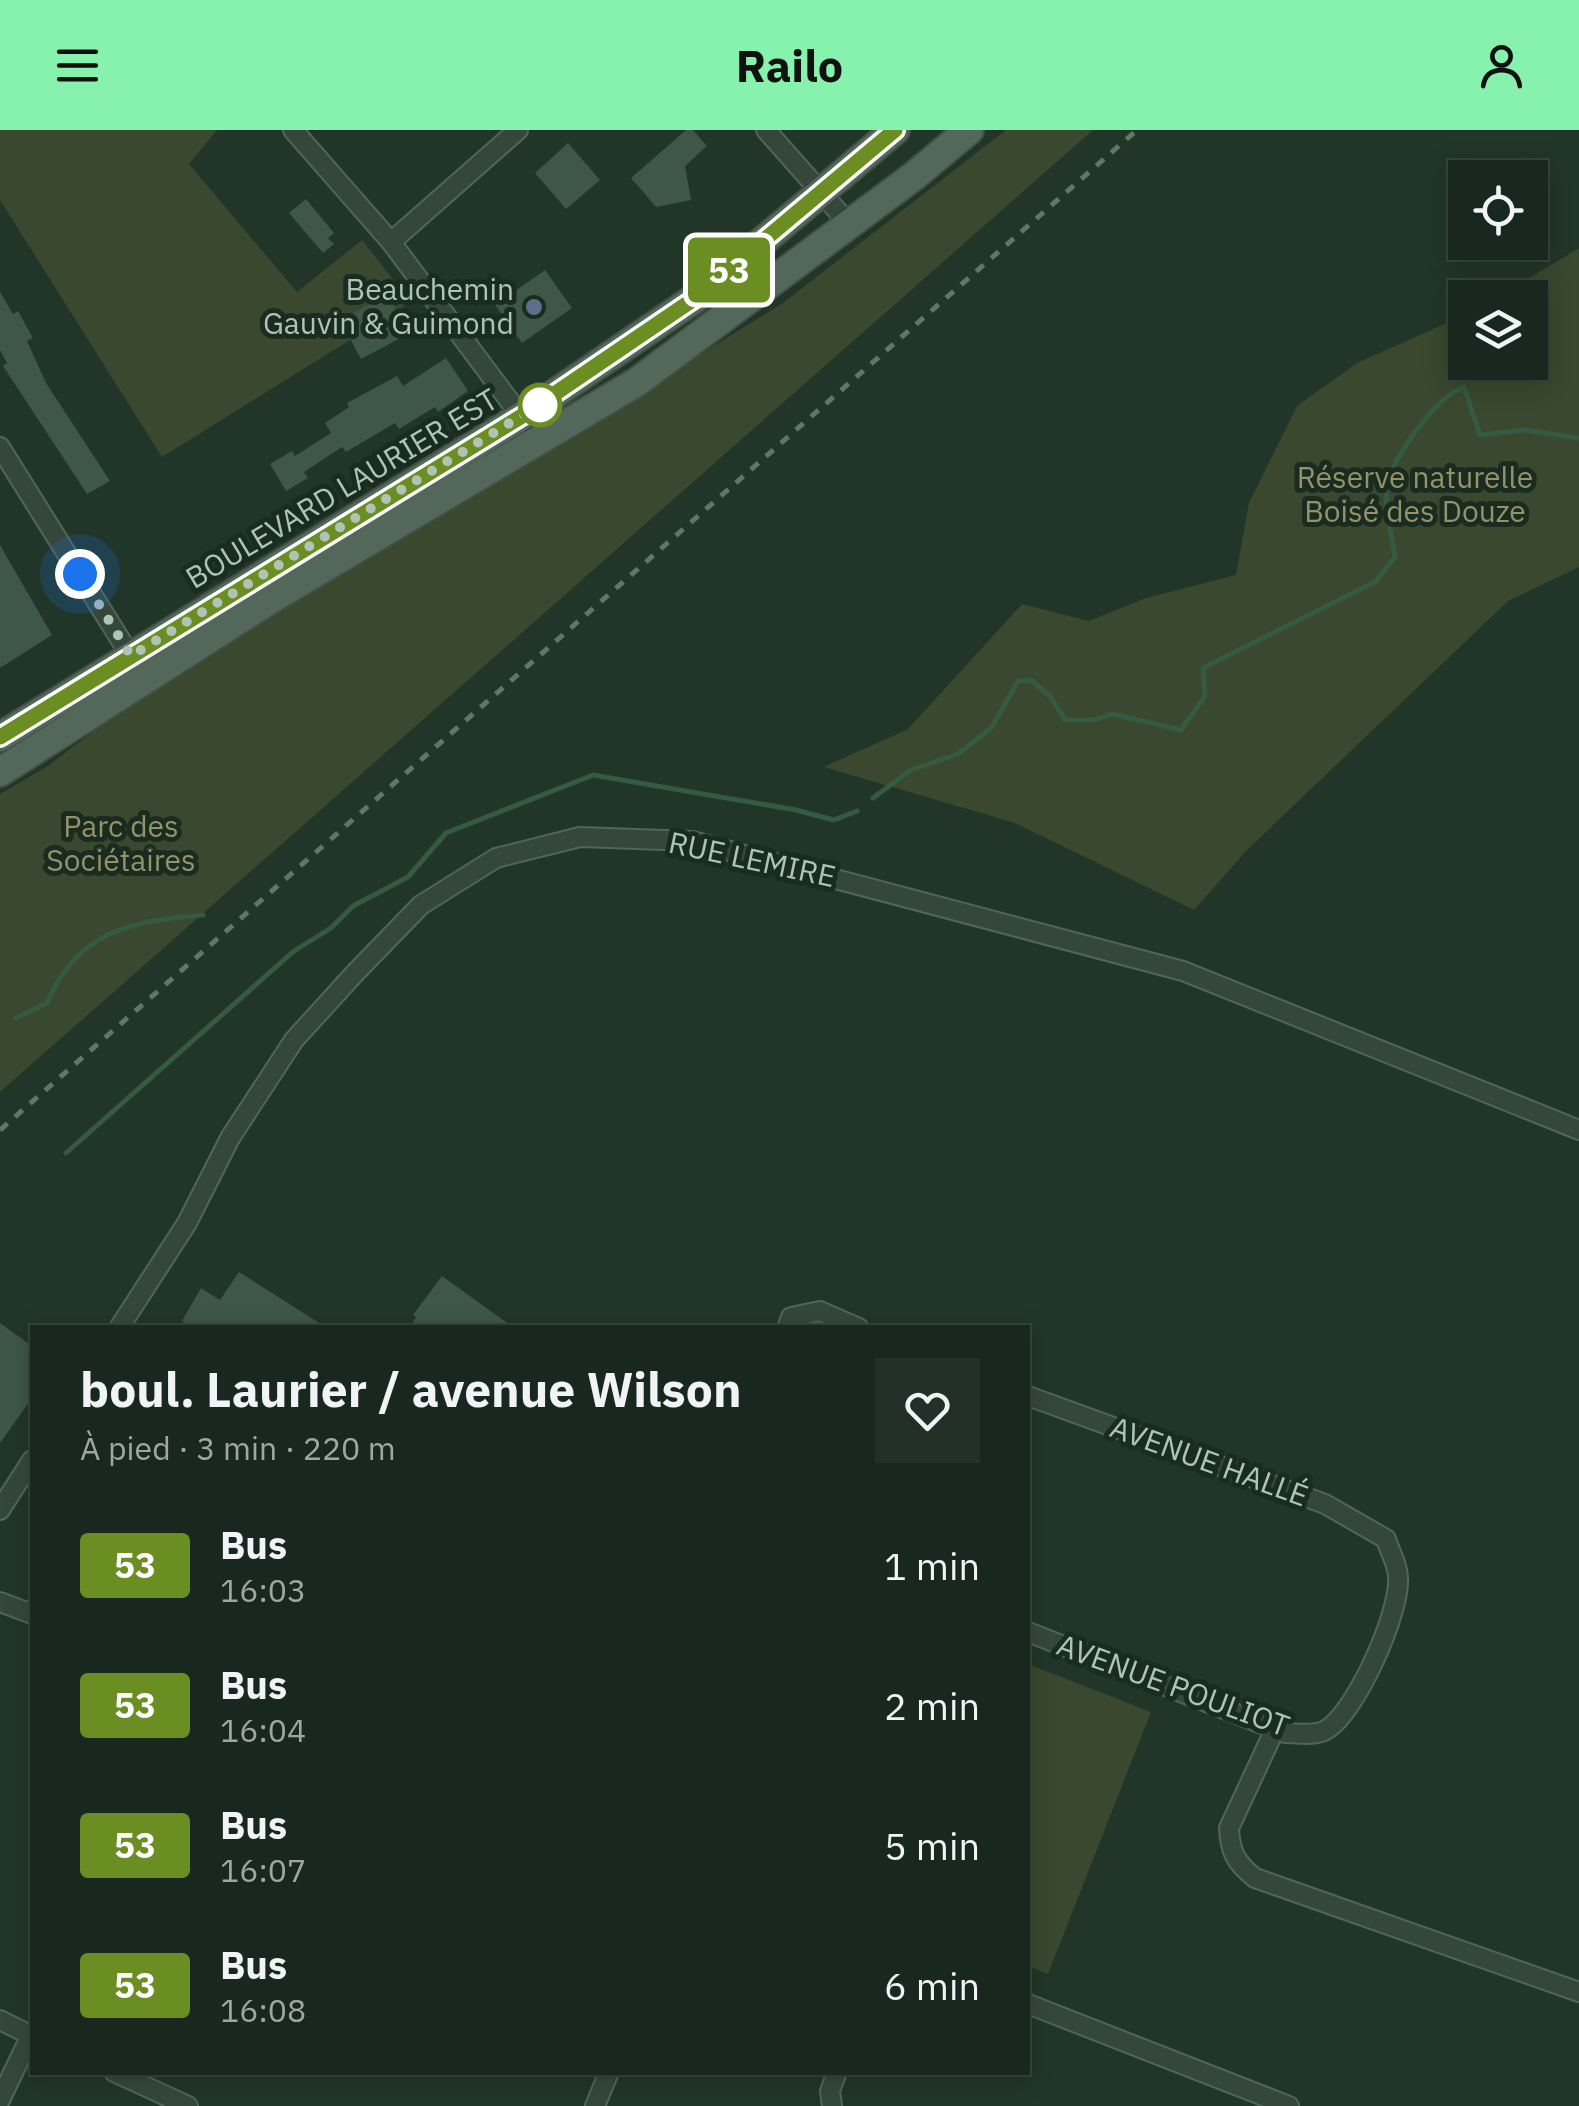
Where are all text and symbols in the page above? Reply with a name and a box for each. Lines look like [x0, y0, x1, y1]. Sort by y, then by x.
text: Railo [736, 36, 843, 94]
icon: menu [50, 38, 105, 93]
icon: person [1474, 38, 1529, 93]
map controls [1448, 160, 1548, 380]
button: locate [1448, 160, 1548, 260]
line badge: 53 [684, 238, 774, 302]
text: 53 [708, 247, 750, 293]
place label: Beauchemin Gauvin & Guimond [263, 269, 514, 342]
button: layers [1448, 280, 1548, 380]
marker: Beauchemin Gauvin & Guimond [523, 296, 545, 318]
street label: BOULEVARD LAURIER EST [178, 379, 504, 596]
unlabelled marker [519, 384, 561, 426]
park label: Réserve naturelle Boisé des Douze [1297, 457, 1533, 530]
your location [55, 549, 105, 599]
park label: Parc des Sociétaires [46, 806, 196, 879]
street label: RUE LEMIRE [665, 822, 839, 895]
text: boul. Laurier / avenue Wilson [80, 1358, 742, 1420]
button: heart [875, 1358, 980, 1463]
street label: AVENUE HALLÉ [1105, 1407, 1314, 1514]
text: À pied · 3 min · 220 m [80, 1427, 396, 1469]
text: Bus [220, 1520, 287, 1569]
text: 1 min [884, 1541, 980, 1590]
text: 53 [114, 1542, 156, 1588]
text: 16:03 [220, 1569, 306, 1611]
street label: AVENUE POULIOT [1052, 1624, 1295, 1745]
text: Bus [220, 1660, 287, 1709]
text: 2 min [884, 1681, 980, 1730]
text: 53 [114, 1682, 156, 1728]
text: 16:04 [220, 1709, 306, 1751]
text: Bus [220, 1800, 287, 1849]
text: 5 min [884, 1821, 980, 1870]
text: 53 [114, 1822, 156, 1868]
text: 16:07 [220, 1849, 306, 1891]
text: Bus [220, 1940, 287, 1989]
text: 6 min [884, 1961, 980, 2010]
text: 53 [114, 1962, 156, 2008]
text: 16:08 [220, 1989, 306, 2031]

